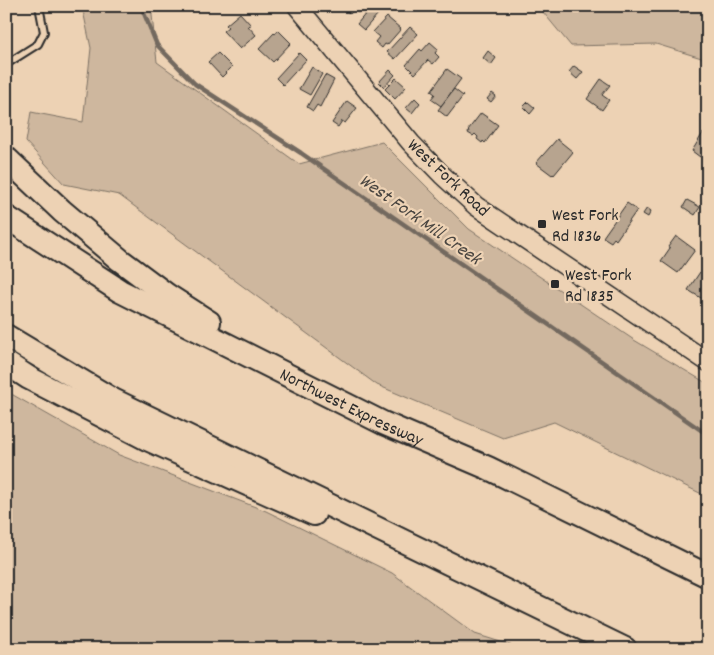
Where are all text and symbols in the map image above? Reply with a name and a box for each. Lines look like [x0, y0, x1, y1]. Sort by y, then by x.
street label: West Fork Road [401, 134, 494, 224]
water label: West Fork Mill Creek [352, 169, 487, 274]
place label: West Fork Rd 1836 [552, 204, 619, 250]
marker: West Fork Rd 1836 [536, 218, 548, 230]
place label: West Fork Rd 1835 [565, 264, 632, 310]
marker: West Fork Rd 1835 [549, 278, 561, 290]
street label: Northwest Expressway [275, 363, 427, 454]

